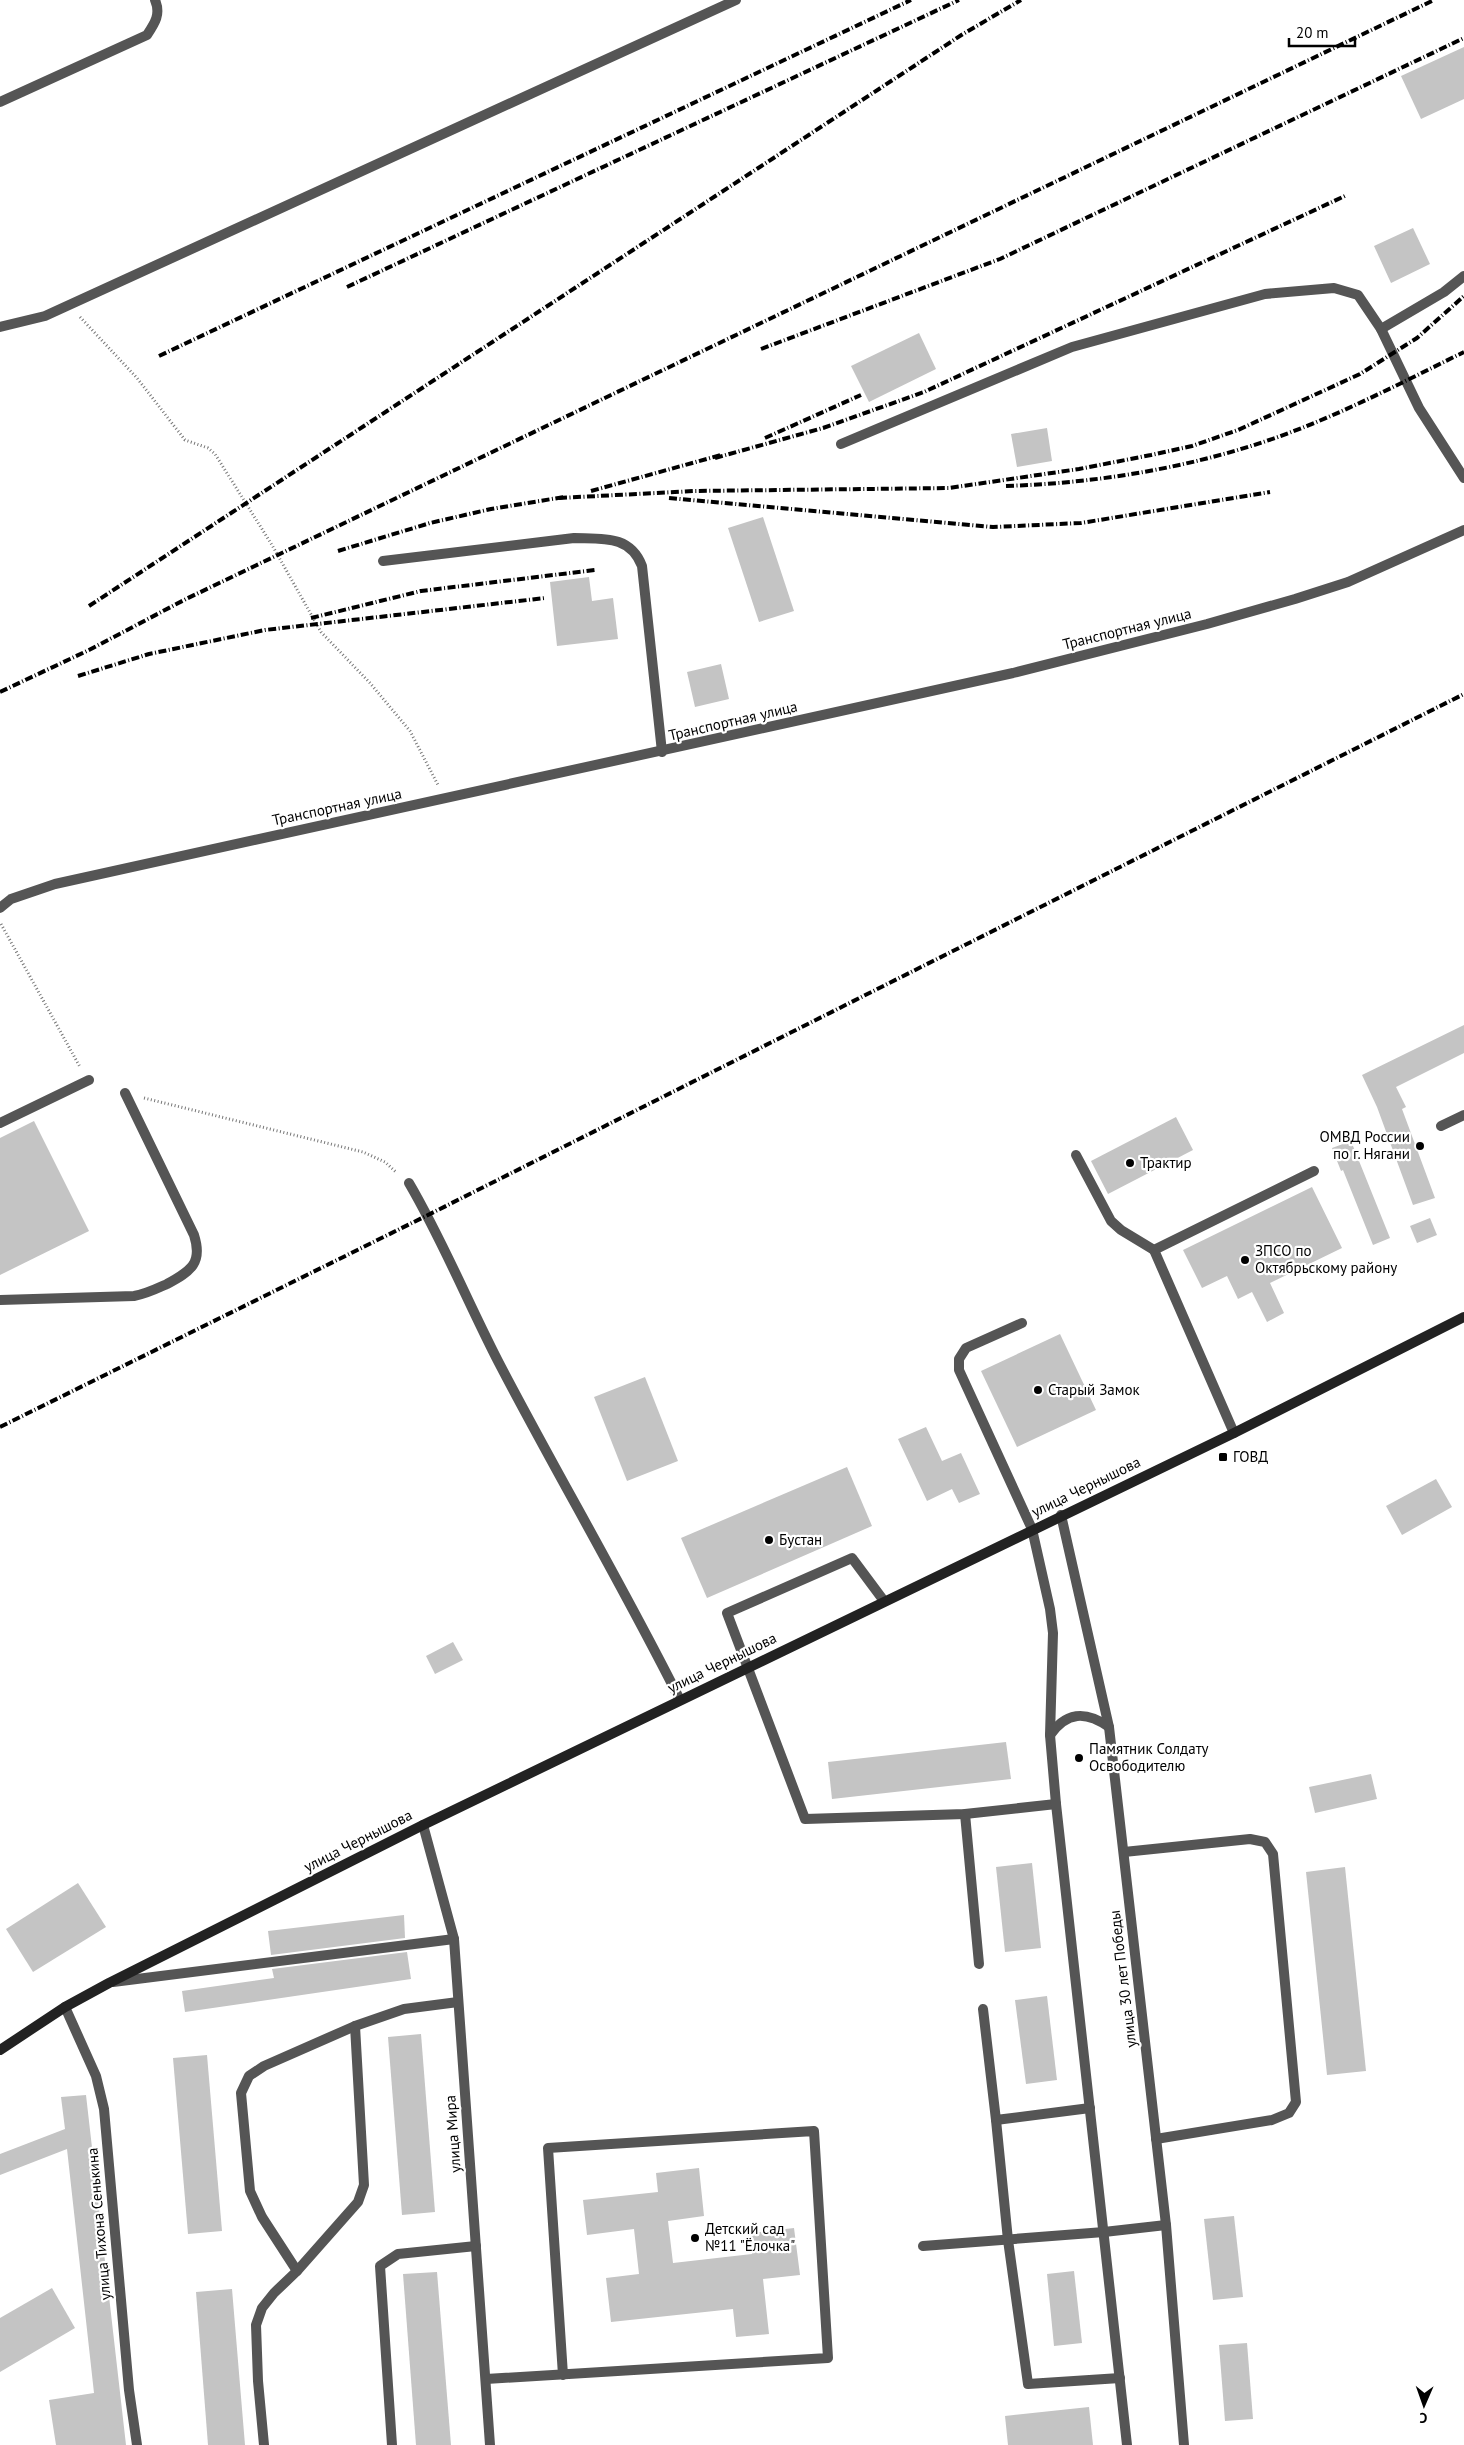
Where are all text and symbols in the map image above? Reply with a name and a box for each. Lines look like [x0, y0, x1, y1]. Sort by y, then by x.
scale bar [1289, 15, 1355, 47]
text: 20 m [1296, 23, 1329, 42]
street label: Транспортная улица [1061, 603, 1193, 654]
street label: Транспортная улица [667, 696, 799, 745]
street label: Транспортная улица [270, 784, 403, 830]
place label: ОМВД России по г. Нягани [1320, 1127, 1410, 1163]
marker: ОМВД России по г. Нягани [1414, 1140, 1426, 1152]
place label: Трактир [1140, 1153, 1192, 1172]
marker: Трактир [1124, 1157, 1136, 1169]
place label: ЗПСО по Октябрьскому району [1255, 1241, 1397, 1277]
marker: ЗПСО по Октябрьскому району [1239, 1254, 1251, 1266]
place label: Старый Замок [1048, 1380, 1141, 1399]
marker: Старый Замок [1032, 1384, 1044, 1396]
place label: ГОВД [1233, 1447, 1268, 1466]
marker: ГОВД [1217, 1451, 1229, 1463]
street label: улица Чернышова [1028, 1452, 1143, 1521]
place label: Бустан [779, 1530, 822, 1549]
marker: Бустан [763, 1534, 775, 1546]
street label: улица Чернышова [664, 1628, 779, 1697]
place label: Памятник Солдату Освободителю [1089, 1739, 1209, 1775]
marker: Памятник Солдату Освободителю [1073, 1752, 1085, 1764]
street label: улица Чернышова [300, 1805, 415, 1876]
street label: улица 30 лет Победы [1105, 1909, 1140, 2049]
street label: улица Мира [440, 2095, 465, 2174]
street label: улица Тихона Сенькина [82, 2147, 115, 2301]
place label: Детский сад №11 "Ёлочка" [705, 2219, 795, 2255]
marker: Детский сад №11 "Ёлочка" [689, 2232, 701, 2244]
north arrow [1399, 2380, 1449, 2430]
text: С [1419, 2409, 1428, 2427]

